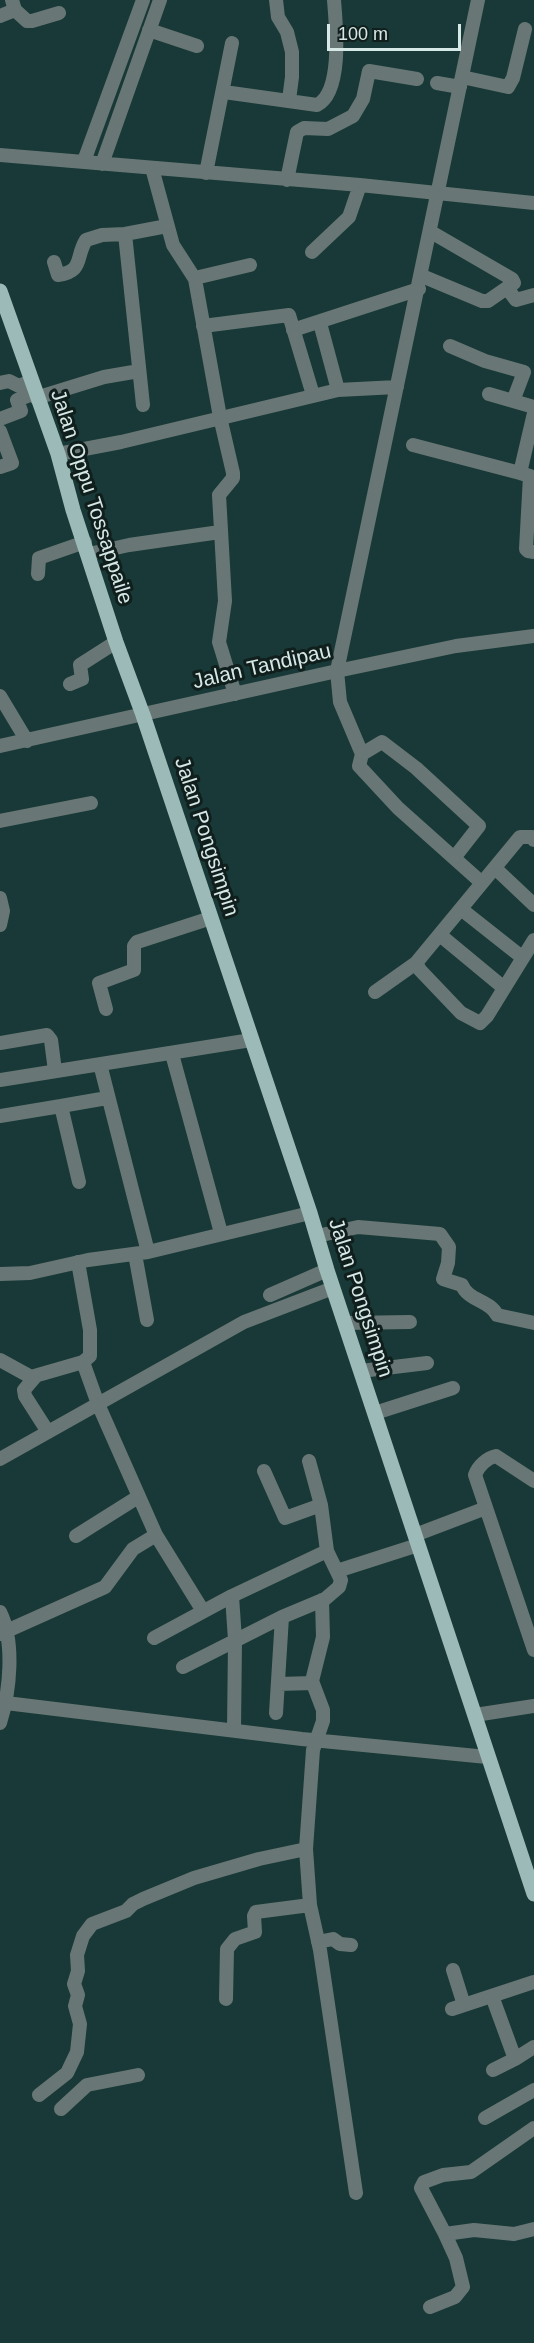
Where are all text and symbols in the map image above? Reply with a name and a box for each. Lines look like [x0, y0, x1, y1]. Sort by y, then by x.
scale bar [330, 12, 464, 50]
text: 100 m [338, 24, 388, 44]
street label: Jalan Oppu Tossappaile [44, 387, 138, 607]
street label: Jalan Tandipau [190, 639, 334, 695]
street label: Jalan Pongsimpin [168, 754, 244, 920]
street label: Jalan Pongsimpin [322, 1215, 398, 1381]

